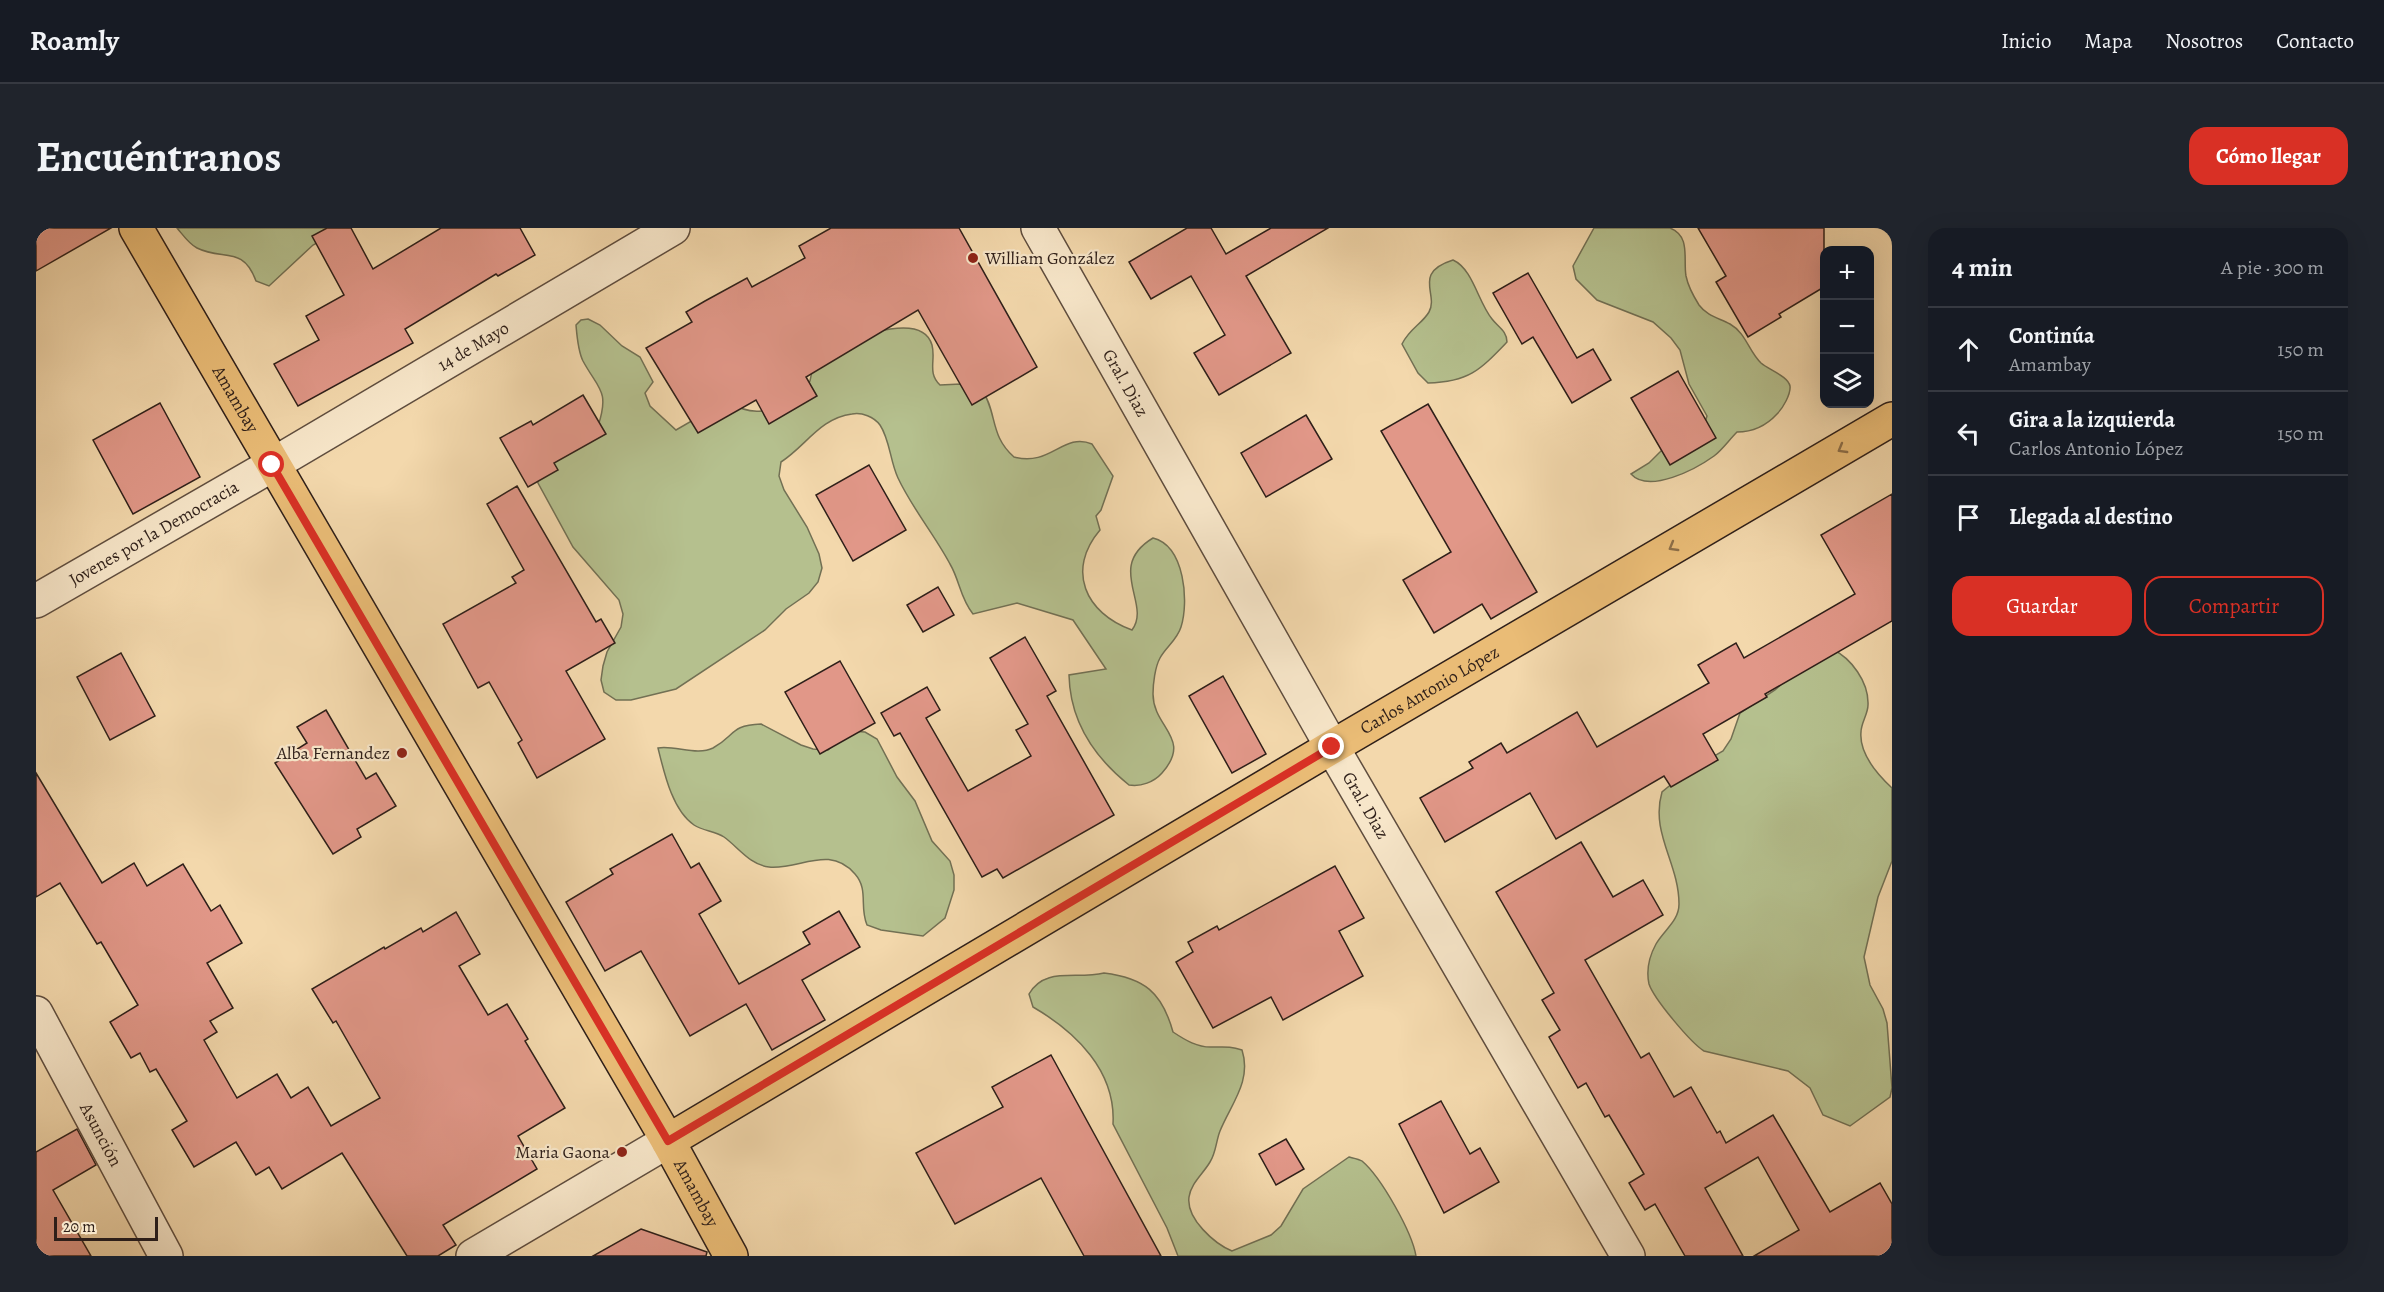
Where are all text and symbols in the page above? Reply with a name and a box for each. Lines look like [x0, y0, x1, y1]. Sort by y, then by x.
text: Roamly [30, 22, 119, 60]
text: Inicio [2001, 27, 2051, 55]
text: Mapa [2084, 27, 2133, 55]
text: Nosotros [2166, 27, 2243, 55]
text: Contacto [2276, 27, 2354, 55]
button: Cómo llegar [2189, 127, 2348, 185]
text: Encuéntranos [36, 128, 281, 185]
place label: William González [984, 246, 1115, 270]
map controls [1820, 246, 1874, 408]
button: + [1820, 246, 1874, 300]
text: 4 min [1952, 250, 2013, 285]
marker: William González [966, 251, 980, 265]
text: A pie · 300 m [2221, 254, 2324, 281]
button: − [1820, 300, 1874, 354]
street label: 14 de Mayo [433, 316, 513, 377]
text: Continúa [2009, 321, 2095, 351]
icon: ahead [1952, 333, 1985, 366]
text: 150 m [2277, 336, 2324, 363]
street label: Gral. Diaz [1097, 345, 1154, 421]
text: Amambay [2009, 351, 2091, 378]
button: layers [1820, 354, 1874, 408]
street label: Amambay [206, 360, 265, 438]
text: Gira a la izquierda [2009, 405, 2175, 435]
icon: left [1952, 417, 1985, 450]
text: 150 m [2277, 420, 2324, 447]
text: Carlos Antonio López [2009, 435, 2183, 462]
one-way arrow [1837, 441, 1848, 453]
route start [258, 451, 284, 477]
street label: Jovenes por la Democracia [65, 474, 244, 592]
icon: arrive [1952, 501, 1985, 534]
text: Llegada al destino [2009, 502, 2173, 532]
one-way arrow [1669, 540, 1679, 551]
button: Guardar [1952, 576, 2132, 636]
button: Compartir [2144, 576, 2324, 636]
street label: Carlos Antonio López [1356, 640, 1503, 740]
route end [1318, 733, 1344, 759]
place label: Alba Fernandez [276, 741, 390, 765]
marker: Alba Fernandez [395, 746, 409, 760]
street label: Gral. Diaz [1337, 767, 1395, 844]
street label: Asunción [74, 1098, 128, 1171]
place label: Maria Gaona [515, 1140, 611, 1164]
marker: Maria Gaona [615, 1145, 629, 1159]
street label: Amambay [668, 1154, 725, 1232]
scale bar [54, 1214, 158, 1242]
text: 20 m [63, 1216, 96, 1238]

